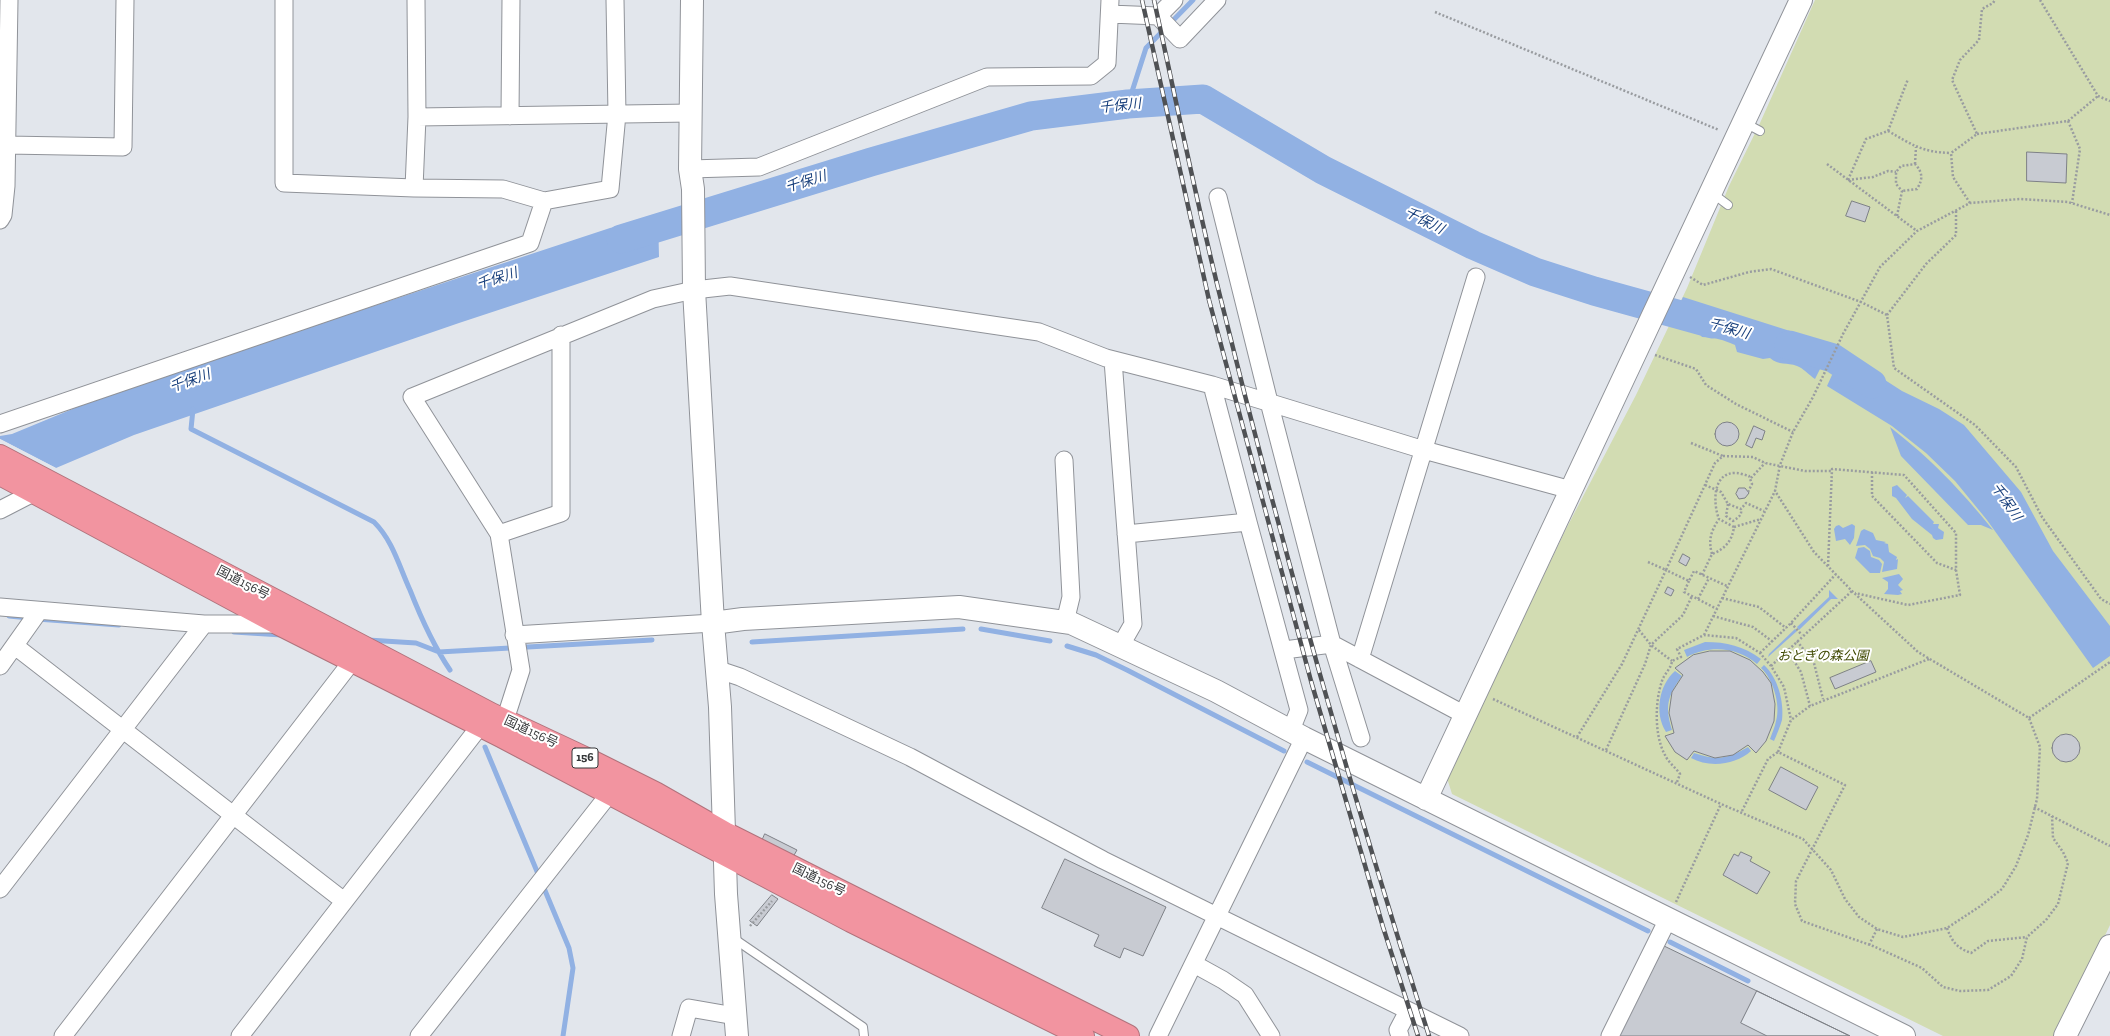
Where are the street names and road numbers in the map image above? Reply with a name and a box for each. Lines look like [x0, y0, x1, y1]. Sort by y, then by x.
street label: 国道156号 [214, 563, 272, 603]
street label: 国道156号 [502, 713, 560, 751]
road number: 156 [572, 748, 598, 768]
street label: 国道156号 [790, 860, 848, 900]

